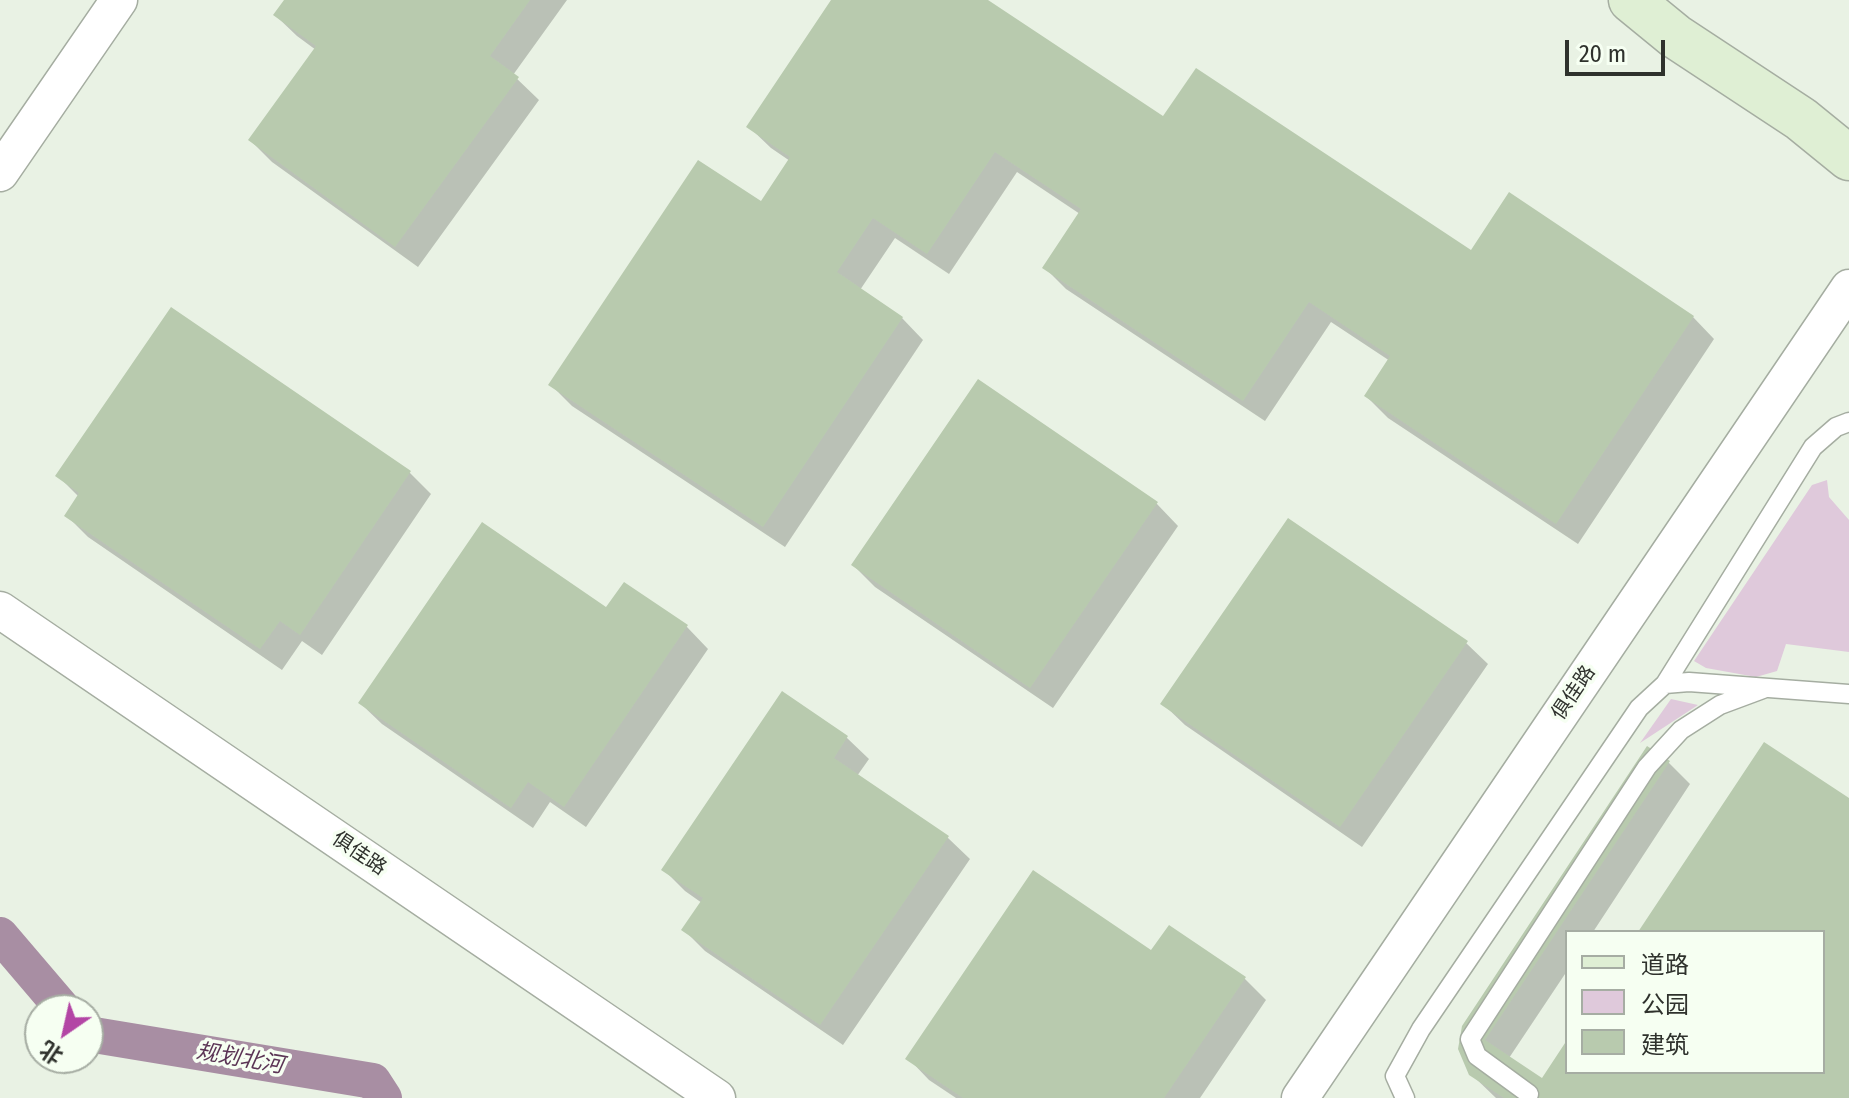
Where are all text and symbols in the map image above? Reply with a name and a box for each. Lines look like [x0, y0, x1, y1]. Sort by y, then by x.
scale bar [1569, 24, 1669, 74]
text: 20 m [1579, 40, 1626, 68]
street label: 俱佳路 [1547, 661, 1601, 725]
street label: 俱佳路 [327, 827, 391, 881]
legend [1565, 930, 1825, 1074]
text: 道路 [1641, 951, 1689, 979]
text: 公园 [1641, 991, 1689, 1019]
north arrow [24, 994, 104, 1074]
text: 建筑 [1641, 1031, 1689, 1059]
text: 北 [35, 1035, 68, 1070]
water label: 规划北河 [194, 1038, 286, 1080]

